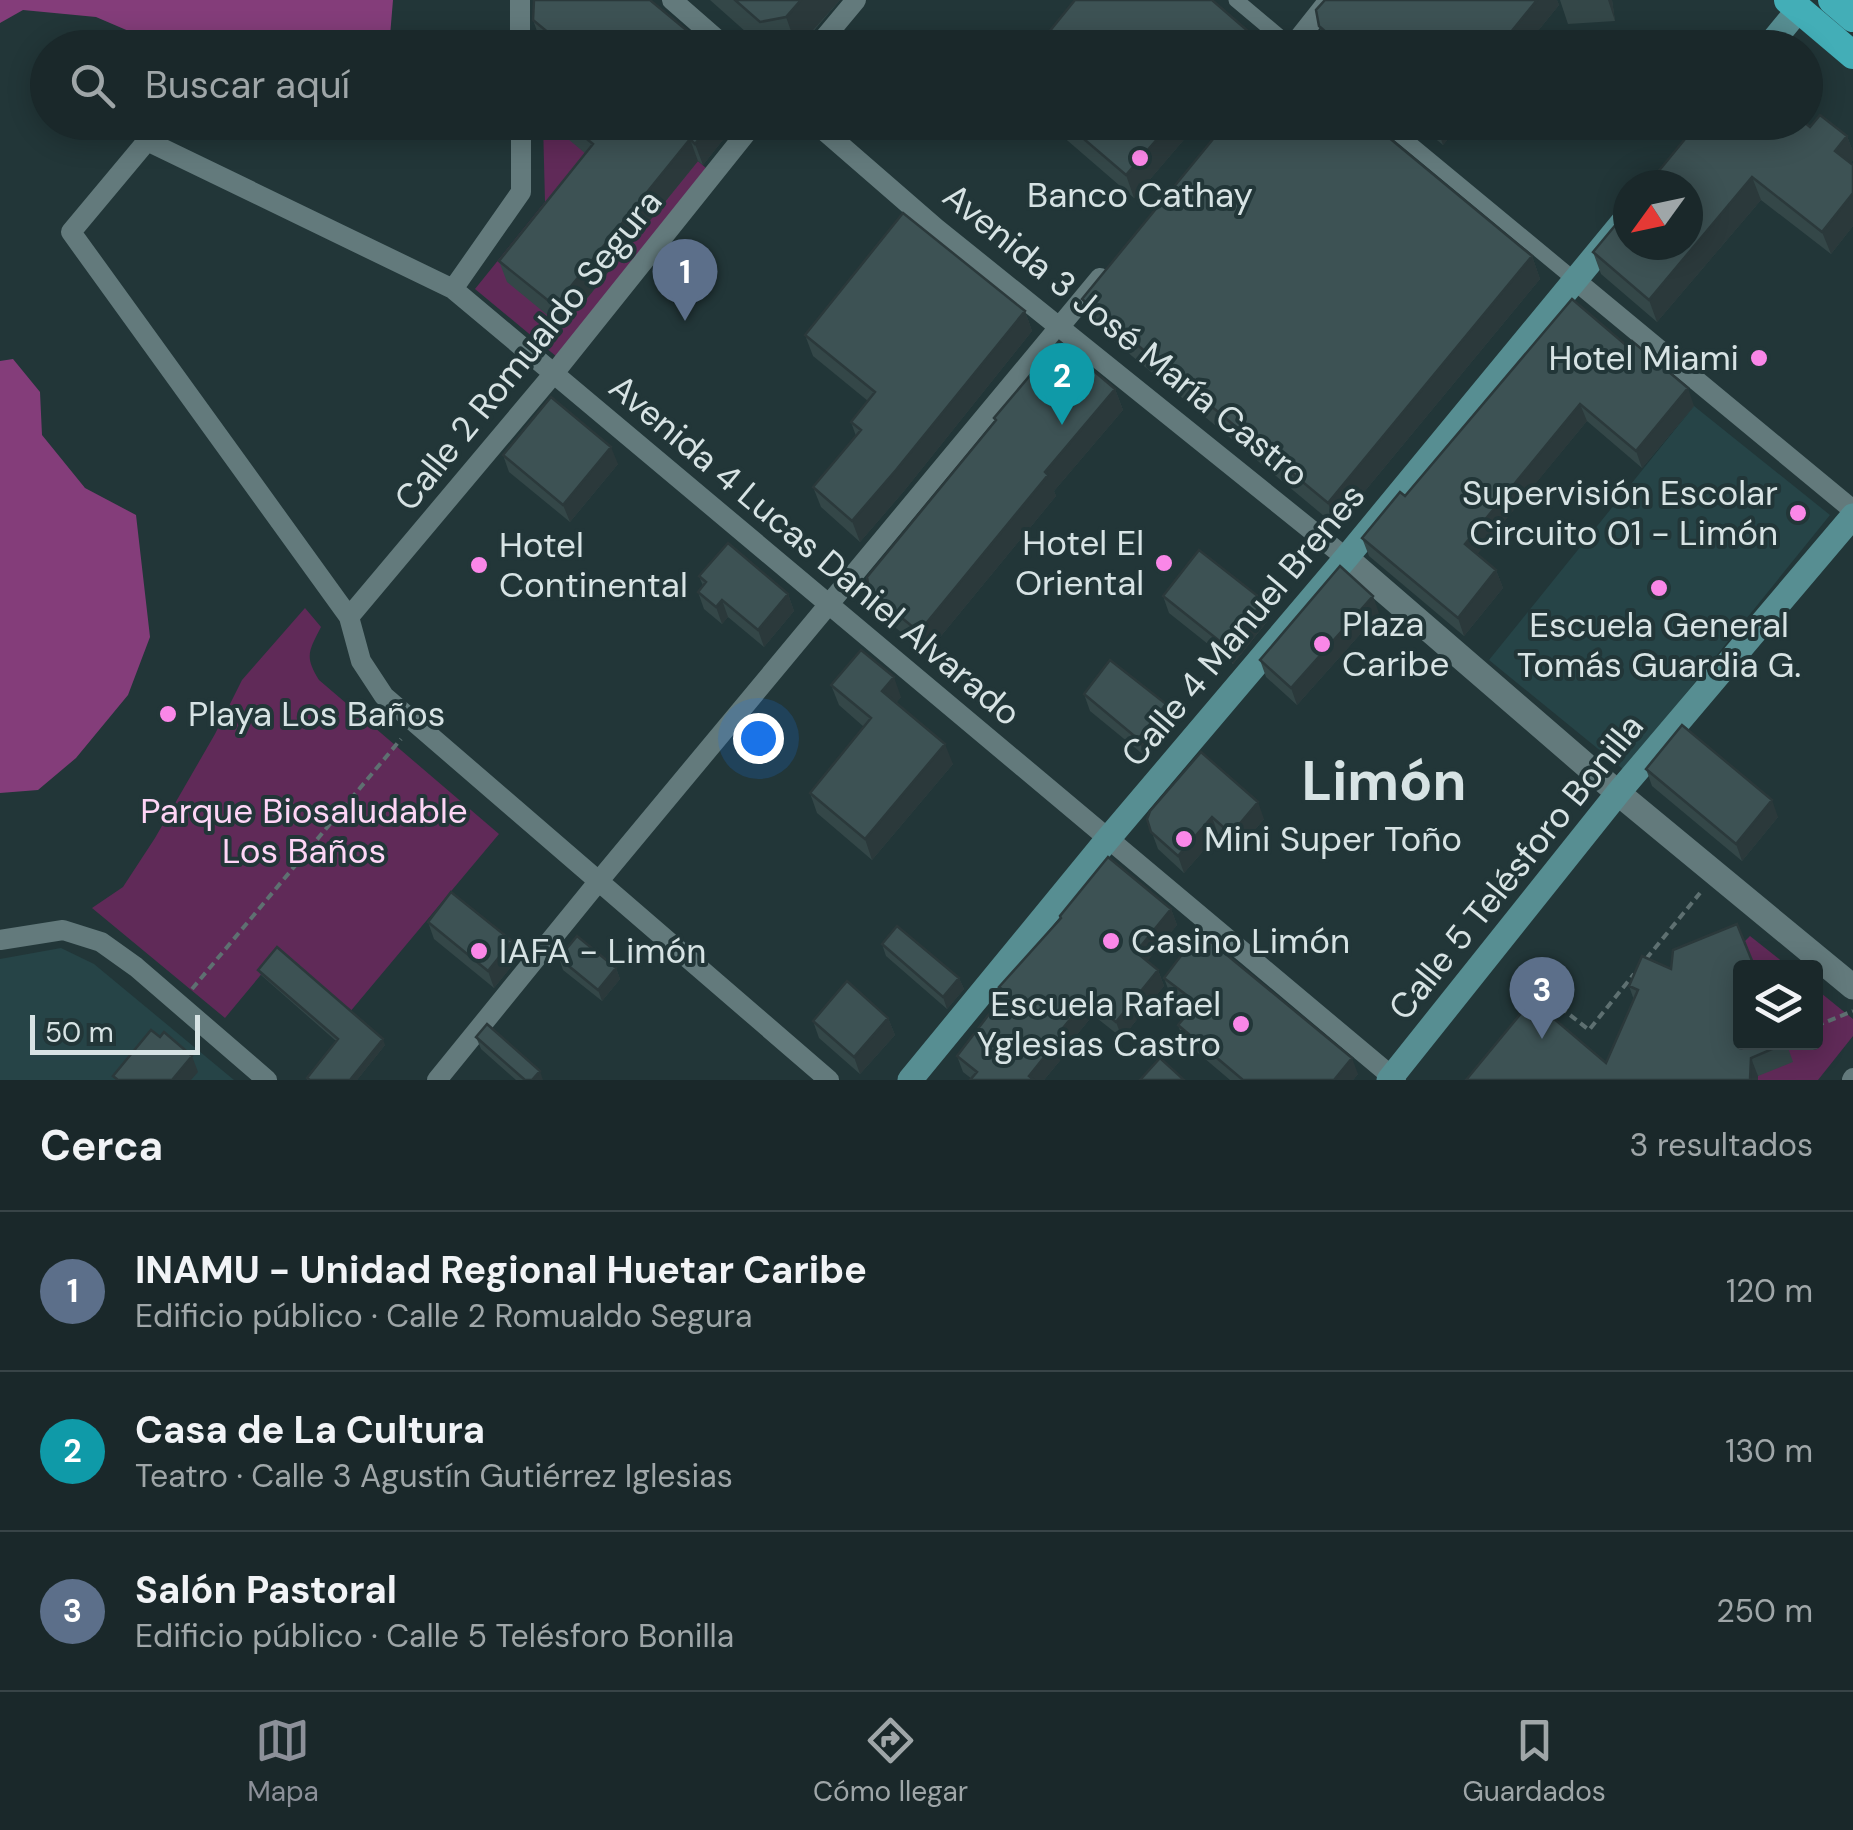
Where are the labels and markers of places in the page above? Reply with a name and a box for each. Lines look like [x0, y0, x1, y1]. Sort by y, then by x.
marker: Banco Cathay [1129, 147, 1151, 169]
place label: Banco Cathay [1027, 172, 1253, 218]
pin: 1 [652, 238, 718, 321]
place label: Hotel Miami [1548, 335, 1739, 381]
pin: 2 [1030, 342, 1094, 425]
marker: Hotel Miami [1748, 347, 1770, 369]
place label: Supervisión Escolar Circuito 01 - Limón [1462, 470, 1778, 556]
marker: Supervisión Escolar Circuito 01 - Limón [1787, 502, 1809, 524]
place label: Hotel El Oriental [1015, 520, 1144, 606]
place label: Hotel Continental [499, 522, 688, 608]
marker: Hotel El Oriental [1153, 552, 1175, 574]
marker: Hotel Continental [468, 554, 490, 576]
marker: Escuela General Tomás Guardia G. [1648, 577, 1670, 599]
place label: Plaza Caribe [1342, 601, 1449, 687]
place label: Escuela General Tomás Guardia G. [1517, 602, 1801, 688]
marker: Plaza Caribe [1311, 633, 1333, 655]
place label: Playa Los Baños [188, 691, 445, 737]
marker: Playa Los Baños [157, 703, 179, 725]
place label: Mini Super Toño [1204, 816, 1462, 862]
marker: Mini Super Toño [1173, 828, 1195, 850]
place label: Casino Limón [1131, 918, 1350, 964]
place label: IAFA - Limón [499, 928, 706, 974]
marker: Casino Limón [1100, 930, 1122, 952]
marker: IAFA - Limón [468, 940, 490, 962]
pin: 3 [1510, 956, 1574, 1039]
place label: Escuela Rafael Yglesias Castro [977, 981, 1221, 1067]
marker: Escuela Rafael Yglesias Castro [1230, 1013, 1252, 1035]

